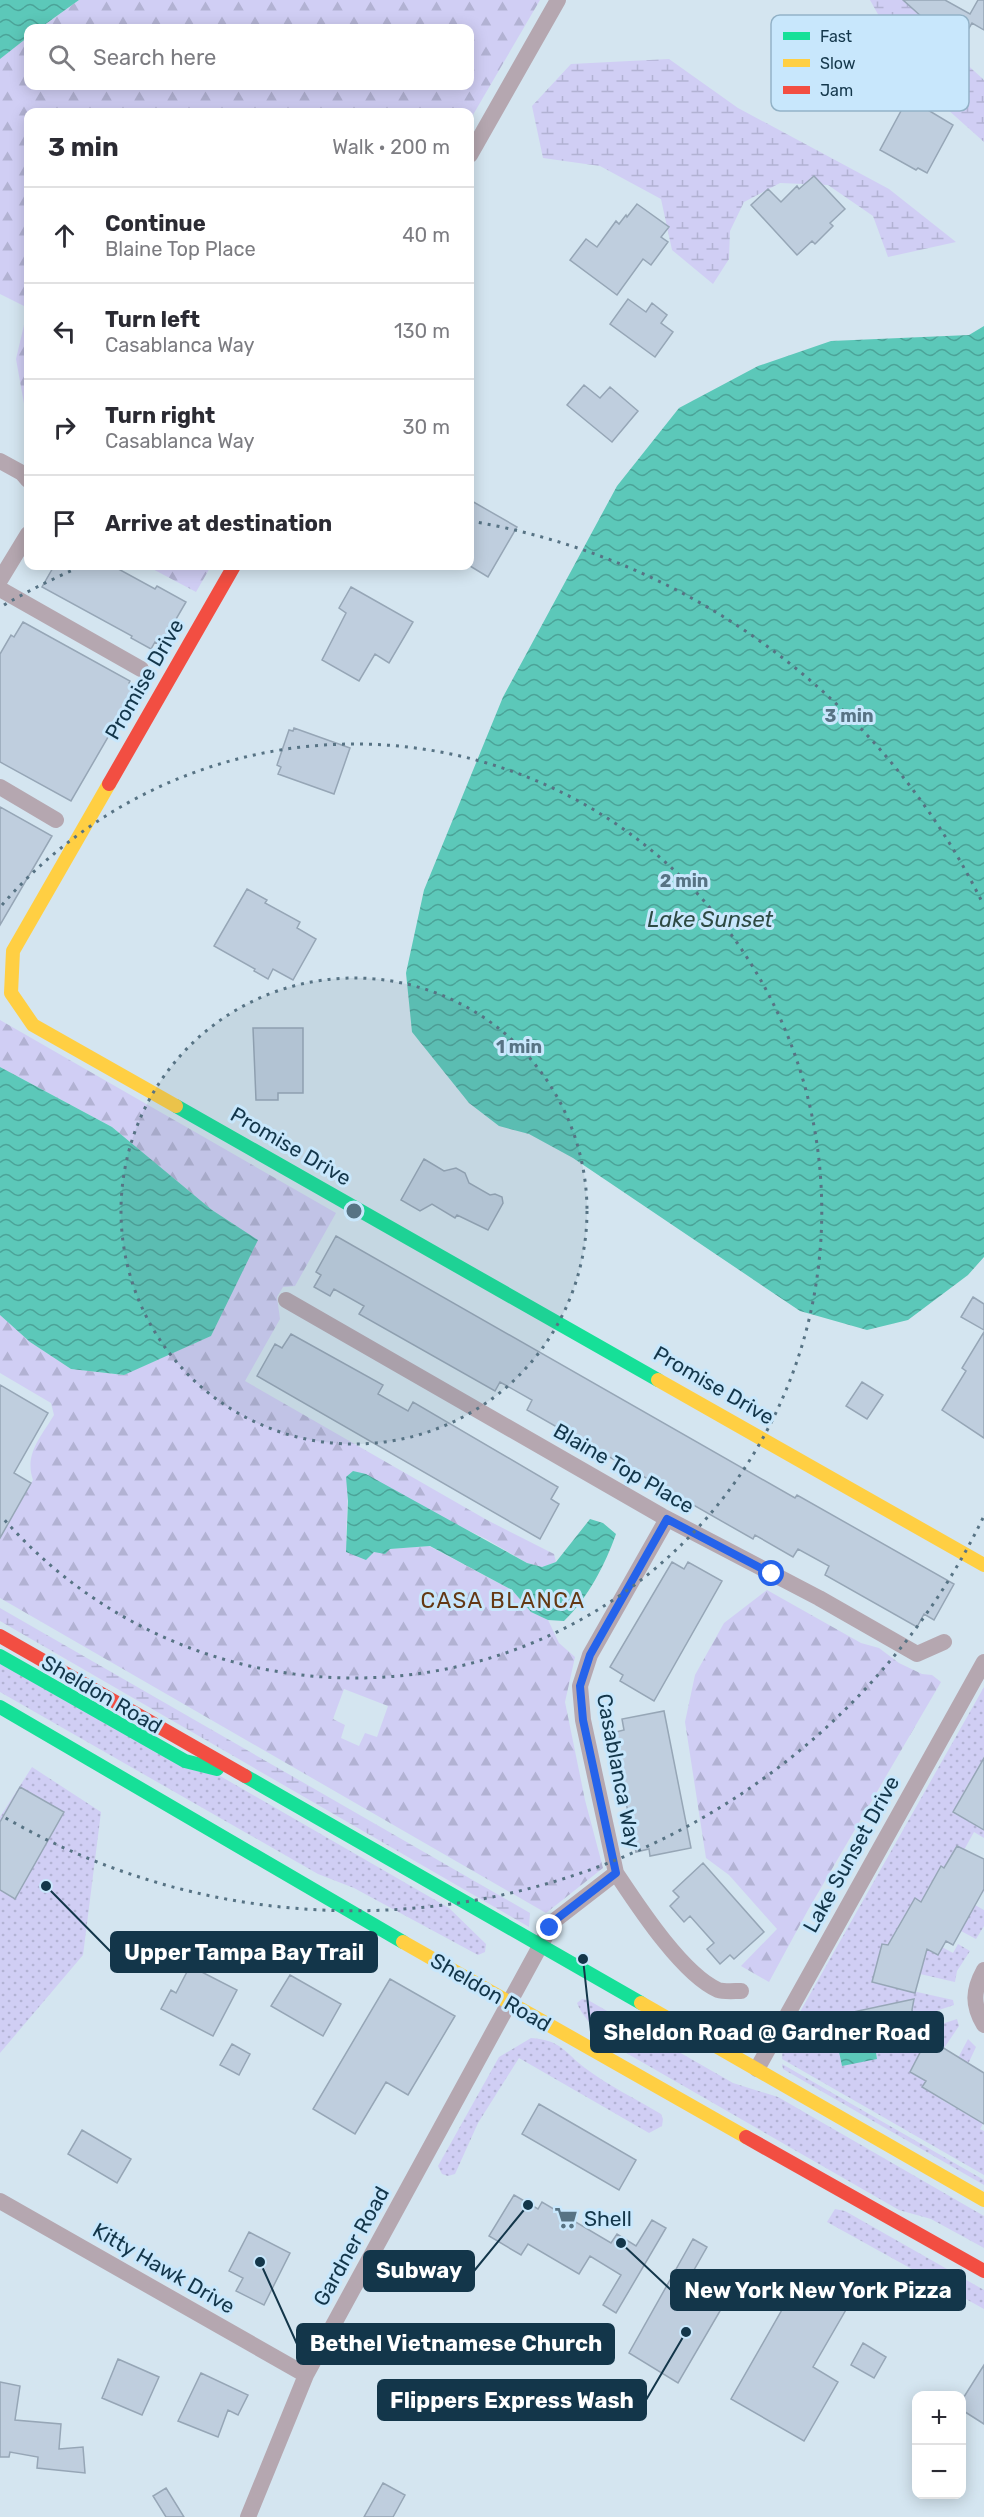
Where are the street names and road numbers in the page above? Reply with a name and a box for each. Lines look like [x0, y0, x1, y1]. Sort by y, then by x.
street label: Promise Drive [99, 614, 189, 744]
street label: Promise Drive [226, 1101, 356, 1191]
street label: Promise Drive [649, 1340, 779, 1430]
street label: Blaine Top Place [549, 1418, 699, 1518]
street label: Sheldon Road [37, 1649, 167, 1739]
street label: Casablanca Way [592, 1692, 646, 1851]
street label: Lake Sunset Drive [798, 1771, 904, 1937]
street label: Sheldon Road [426, 1947, 556, 2037]
street label: Gardner Road [308, 2182, 394, 2310]
street label: Kitty Hawk Drive [88, 2217, 240, 2319]

